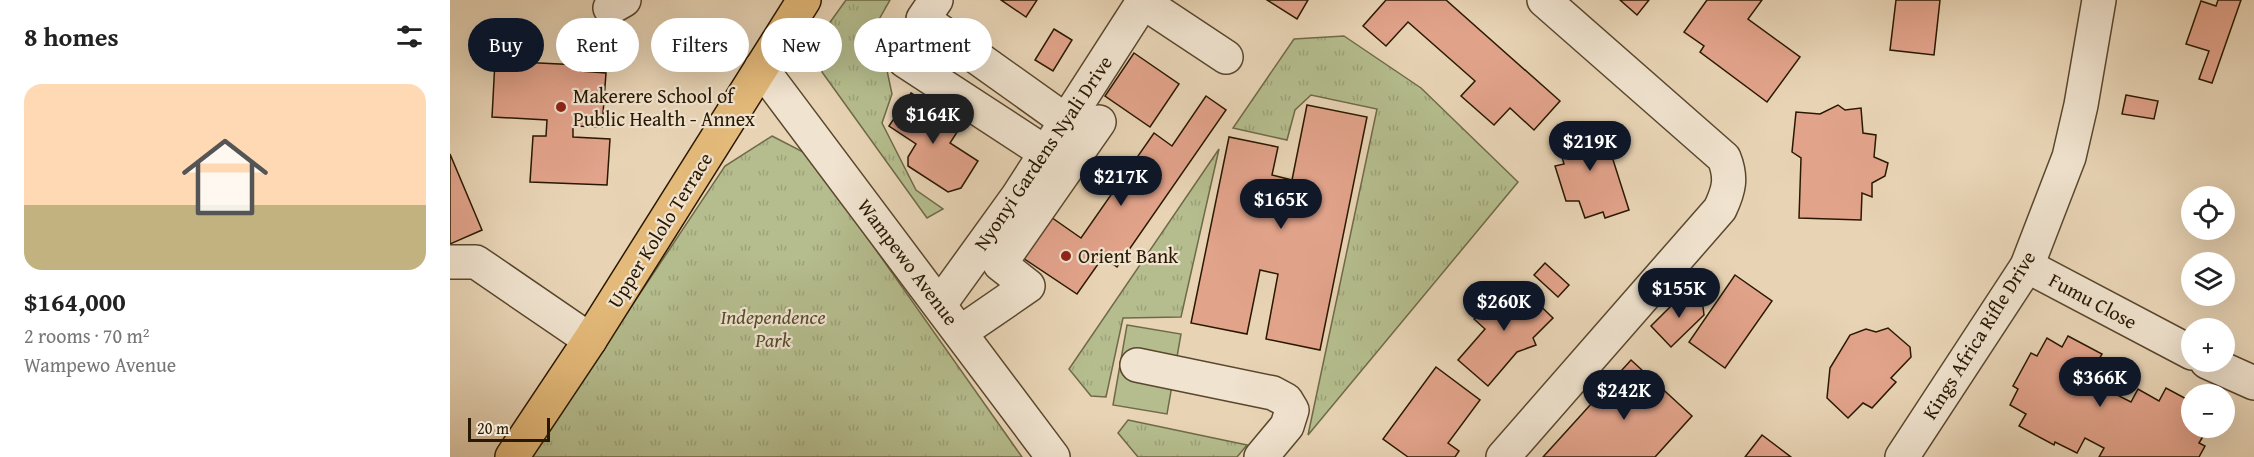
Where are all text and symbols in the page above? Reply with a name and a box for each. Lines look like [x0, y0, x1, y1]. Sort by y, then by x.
text: 8 homes [24, 17, 119, 56]
chip: Buy [468, 18, 544, 72]
chip: Rent [556, 18, 639, 72]
chip: Filters [651, 18, 749, 72]
chip: New [761, 18, 842, 72]
chip: Apartment [854, 18, 992, 72]
icon: filters [393, 20, 426, 53]
street label: Nyonyi Gardens Nyali Drive [966, 49, 1119, 256]
place label: Makerere School of Public Health - Annex [573, 81, 756, 133]
pin: $164K [891, 94, 975, 145]
text: $164K [906, 99, 960, 128]
marker: Makerere School of Public Health - Annex [554, 100, 568, 114]
pin: $219K [1548, 121, 1632, 172]
icon: home [171, 123, 279, 231]
text: $219K [1563, 126, 1617, 155]
street label: Upper Kololo Terrace [600, 146, 719, 313]
pin: $217K [1079, 156, 1163, 207]
text: $217K [1094, 161, 1148, 190]
pin: $165K [1239, 179, 1323, 230]
text: $165K [1254, 184, 1308, 213]
map controls [2181, 186, 2235, 438]
button: locate [2181, 186, 2235, 240]
street label: Wampewo Avenue [851, 192, 966, 331]
place label: Orient Bank [1078, 241, 1179, 270]
street label: Kings Africa Rifle Drive [1915, 245, 2042, 425]
marker: Orient Bank [1059, 249, 1073, 263]
button: layers [2181, 252, 2235, 306]
street label: Fumu Close [2044, 265, 2142, 336]
pin: $155K [1637, 268, 1721, 319]
text: $155K [1652, 273, 1706, 302]
pin: $260K [1462, 281, 1546, 332]
text: $164,000 [24, 282, 126, 321]
text: $260K [1477, 286, 1531, 315]
park label: Independence Park [720, 302, 826, 354]
button: + [2181, 318, 2235, 372]
text: 2 rooms · 70 m² [24, 321, 150, 350]
text: Wampewo Avenue [24, 350, 176, 379]
pin: $366K [2058, 357, 2142, 408]
text: $366K [2073, 362, 2127, 391]
pin: $242K [1582, 370, 1666, 421]
text: $242K [1597, 375, 1651, 404]
button: − [2181, 384, 2235, 438]
scale bar [468, 415, 550, 442]
text: 20 m [477, 416, 509, 440]

